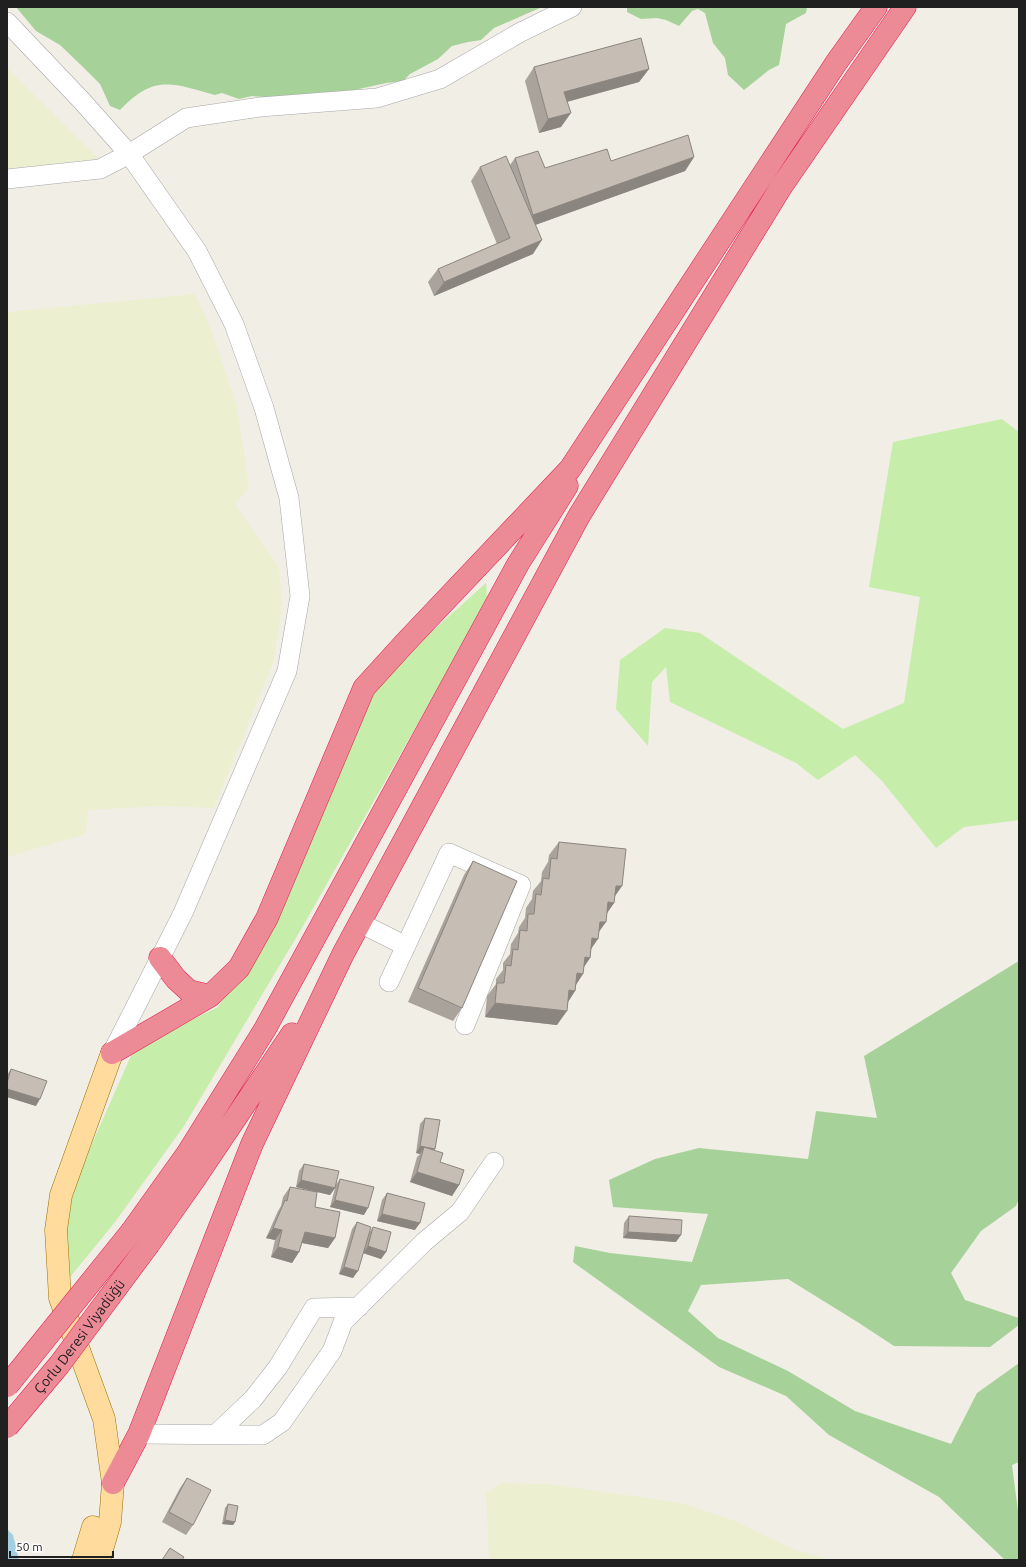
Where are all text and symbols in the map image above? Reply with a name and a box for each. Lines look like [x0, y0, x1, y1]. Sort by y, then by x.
street label: Çorlu Deresi Viyadüğü [31, 1276, 128, 1397]
scale bar [10, 1533, 113, 1559]
text: 50 m [16, 1540, 43, 1553]

